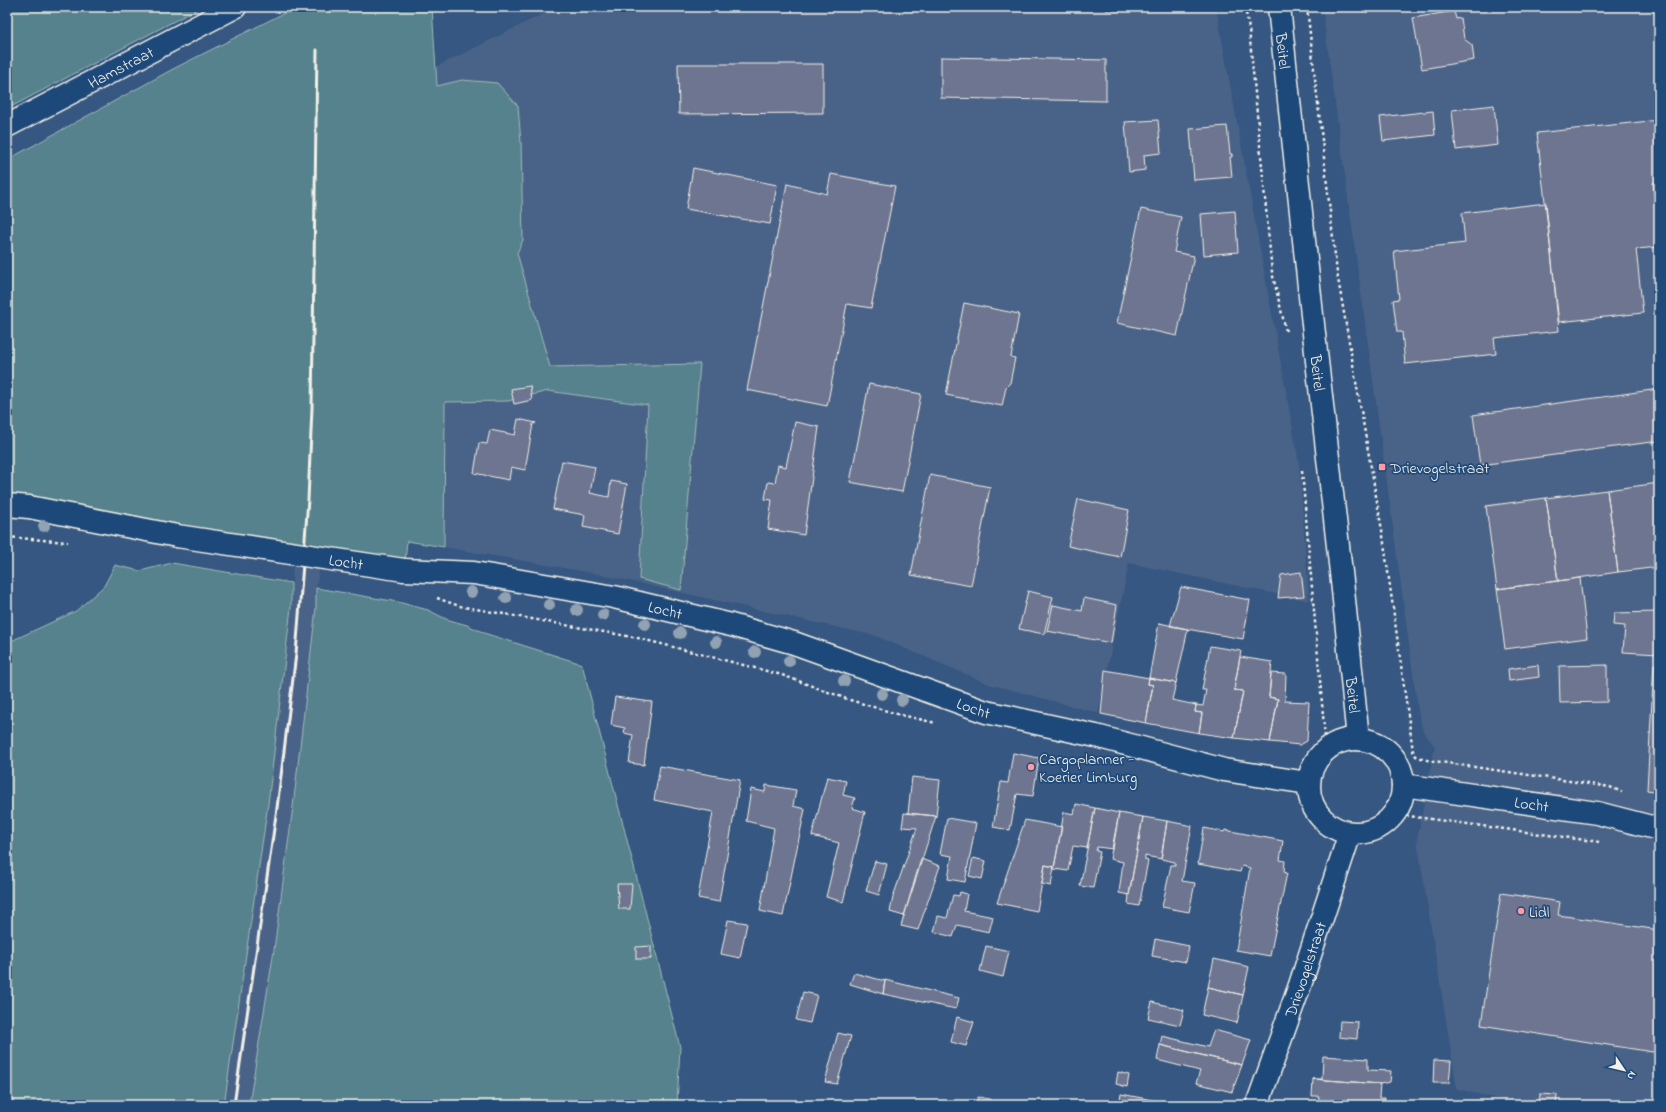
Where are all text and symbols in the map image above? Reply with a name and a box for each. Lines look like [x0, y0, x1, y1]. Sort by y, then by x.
street label: Beitel [1268, 31, 1296, 70]
street label: Hamstraat [84, 41, 159, 96]
street label: Beitel [1302, 353, 1330, 393]
place label: Drievogelstraat [1389, 457, 1490, 481]
marker: Drievogelstraat [1377, 462, 1387, 472]
street label: Locht [327, 549, 365, 578]
street label: Locht [645, 596, 685, 627]
street label: Beitel [1338, 675, 1365, 715]
street label: Locht [953, 692, 993, 727]
place label: Cargoplanner - Koerier Limburg [1039, 748, 1137, 790]
marker: Cargoplanner - Koerier Limburg [1026, 762, 1036, 772]
street label: Locht [1513, 791, 1551, 820]
place label: Lidl [1529, 901, 1550, 925]
marker: Lidl [1516, 906, 1526, 916]
street label: Drievogelstraat [1279, 918, 1334, 1022]
north arrow [1604, 1050, 1644, 1090]
text: N [1623, 1068, 1640, 1083]

